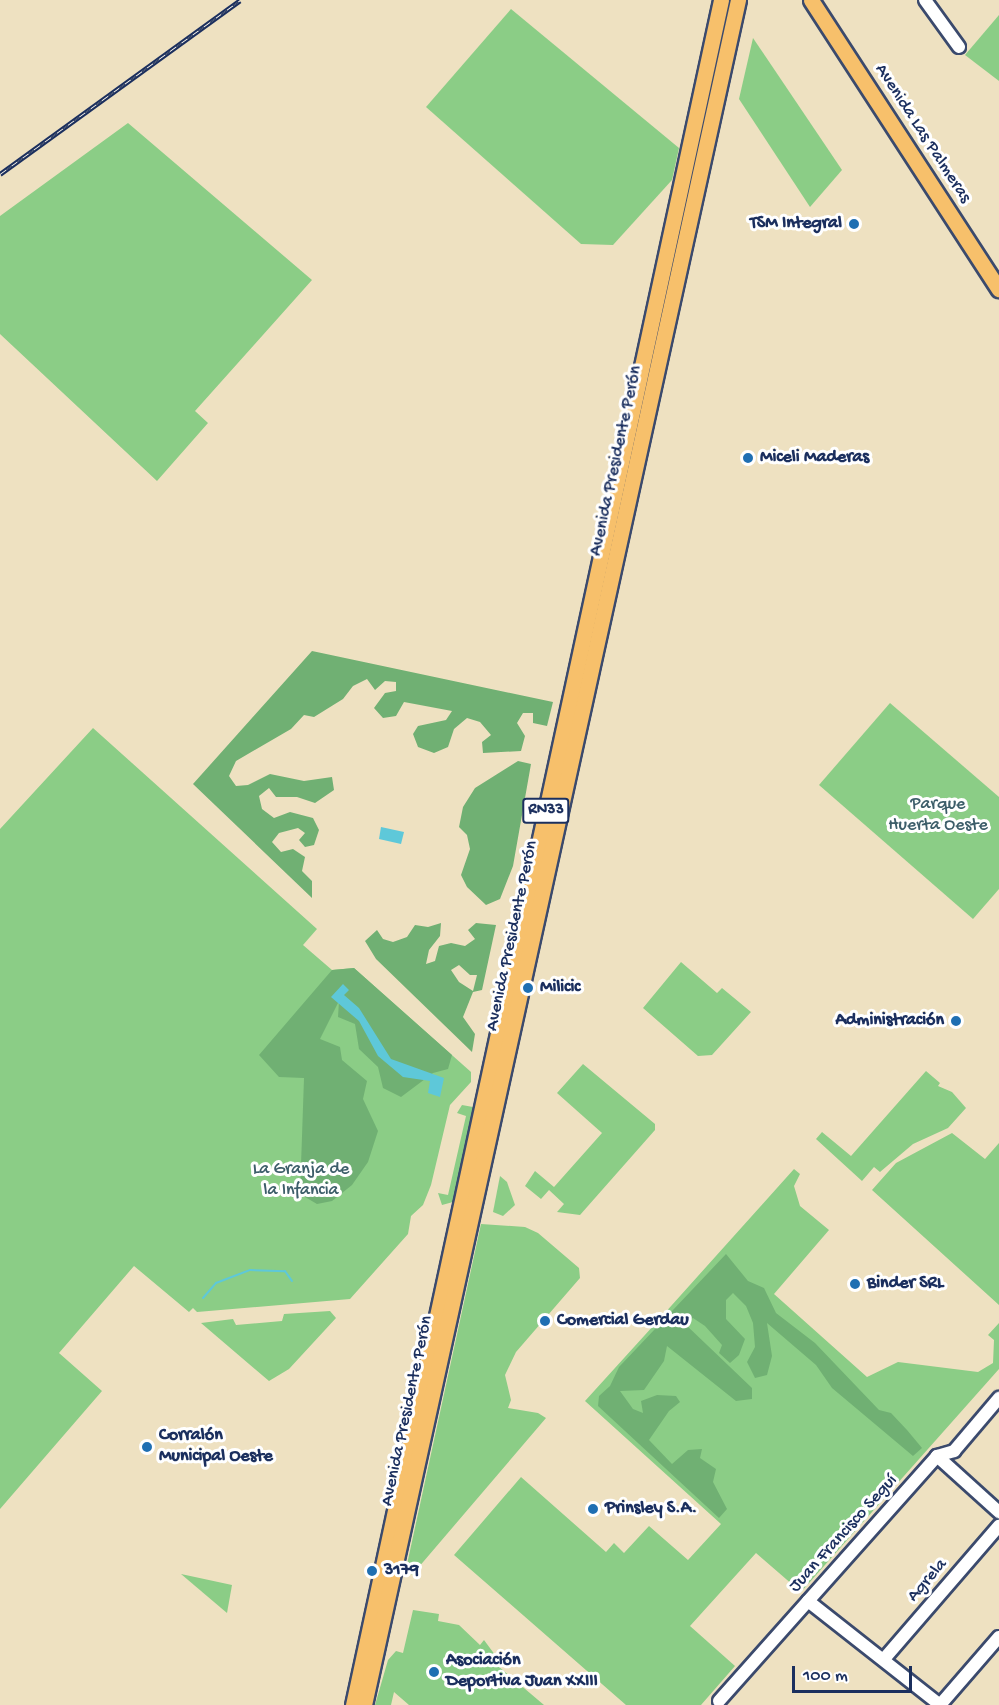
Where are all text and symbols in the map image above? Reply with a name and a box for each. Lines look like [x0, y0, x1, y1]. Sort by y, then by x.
street label: Avenida Las Palmeras [869, 60, 975, 208]
place label: TSM Integral [750, 213, 842, 235]
marker: TSM Integral [847, 217, 861, 231]
street label: Avenida Presidente Perón [586, 364, 648, 558]
place label: Miceli Maderas [760, 447, 869, 469]
marker: Miceli Maderas [741, 451, 755, 465]
park label: Parque Huerta Oeste [888, 795, 988, 838]
road number: RN33 [522, 798, 570, 824]
street label: Avenida Presidente Perón [482, 839, 544, 1033]
place label: Milicic [540, 977, 580, 999]
marker: Milicic [521, 981, 535, 995]
place label: Administración [835, 1010, 944, 1032]
marker: Administración [949, 1014, 963, 1028]
park label: La Granja de la Infancia [253, 1160, 349, 1202]
place label: Binder SRL [867, 1273, 944, 1295]
marker: Binder SRL [848, 1277, 862, 1291]
place label: Comercial Gerdau [557, 1310, 689, 1332]
street label: Avenida Presidente Perón [377, 1314, 439, 1508]
marker: Comercial Gerdau [538, 1314, 552, 1328]
place label: Corralón Municipal Oeste [159, 1426, 273, 1468]
marker: Corralón Municipal Oeste [140, 1440, 154, 1454]
street label: Juan Francisco Seguí [785, 1470, 903, 1598]
place label: Prinsley S.A. [605, 1498, 697, 1520]
marker: Prinsley S.A. [586, 1502, 600, 1516]
street label: Agrela [903, 1555, 953, 1607]
place label: 3179 [384, 1560, 419, 1582]
marker: 3179 [365, 1564, 379, 1578]
place label: Asociación Deportiva Juan XXIII [446, 1651, 598, 1694]
scale bar [795, 1654, 915, 1692]
marker: Asociación Deportiva Juan XXIII [427, 1665, 441, 1679]
text: 100 m [803, 1666, 848, 1687]

